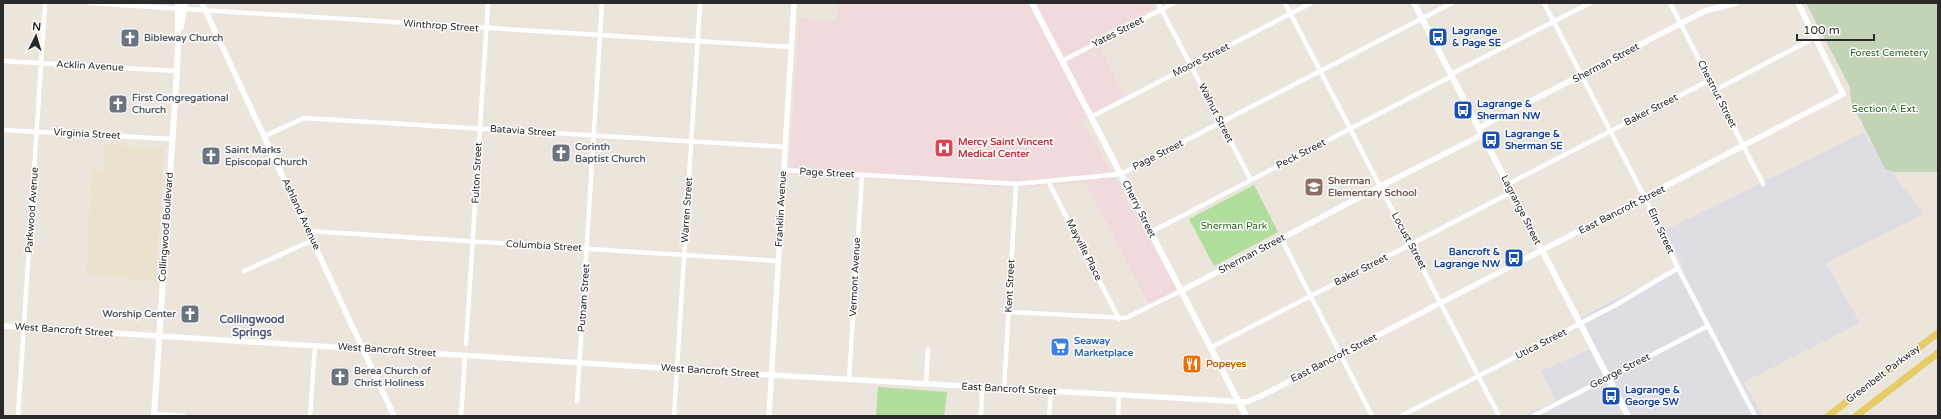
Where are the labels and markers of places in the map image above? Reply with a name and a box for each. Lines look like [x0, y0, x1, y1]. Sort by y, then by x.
place label: Lagrange & Page SE [1452, 25, 1502, 49]
bus stop icon: Lagrange & Page SE [1427, 26, 1449, 48]
church icon: Bibleway Church [119, 27, 141, 49]
place label: Bibleway Church [144, 32, 223, 44]
place label: First Congregational Church [132, 92, 228, 116]
church icon: First Congregational Church [107, 93, 129, 115]
place label: Lagrange & Sherman NW [1477, 98, 1541, 122]
bus stop icon: Lagrange & Sherman NW [1452, 99, 1474, 121]
place label: Lagrange & Sherman SE [1505, 128, 1563, 152]
bus stop icon: Lagrange & Sherman SE [1480, 129, 1502, 151]
place label: Mercy Saint Vincent Medical Center [958, 136, 1053, 160]
hospital icon: Mercy Saint Vincent Medical Center [933, 137, 955, 159]
place label: Corinth Baptist Church [575, 141, 646, 165]
church icon: Corinth Baptist Church [550, 142, 572, 164]
place label: Saint Marks Episcopal Church [225, 144, 308, 168]
church icon: Saint Marks Episcopal Church [200, 145, 222, 167]
place label: Sherman Elementary School [1328, 175, 1417, 199]
school or university icon: Sherman Elementary School [1303, 176, 1325, 198]
place label: Bancroft & Lagrange NW [1434, 246, 1501, 270]
bus stop icon: Bancroft & Lagrange NW [1503, 247, 1525, 269]
church icon: Worship Center [179, 303, 201, 325]
place label: Worship Center [102, 308, 176, 320]
place label: Seaway Marketplace [1074, 335, 1134, 359]
supermarket icon: Seaway Marketplace [1049, 336, 1071, 358]
restaurant icon: Popeyes [1181, 353, 1203, 375]
place label: Popeyes [1206, 358, 1247, 370]
place label: Berea Church of Christ Holiness [354, 365, 431, 389]
church icon: Berea Church of Christ Holiness [329, 366, 351, 388]
place label: Lagrange & George SW [1625, 384, 1680, 408]
bus stop icon: Lagrange & George SW [1600, 385, 1622, 407]

